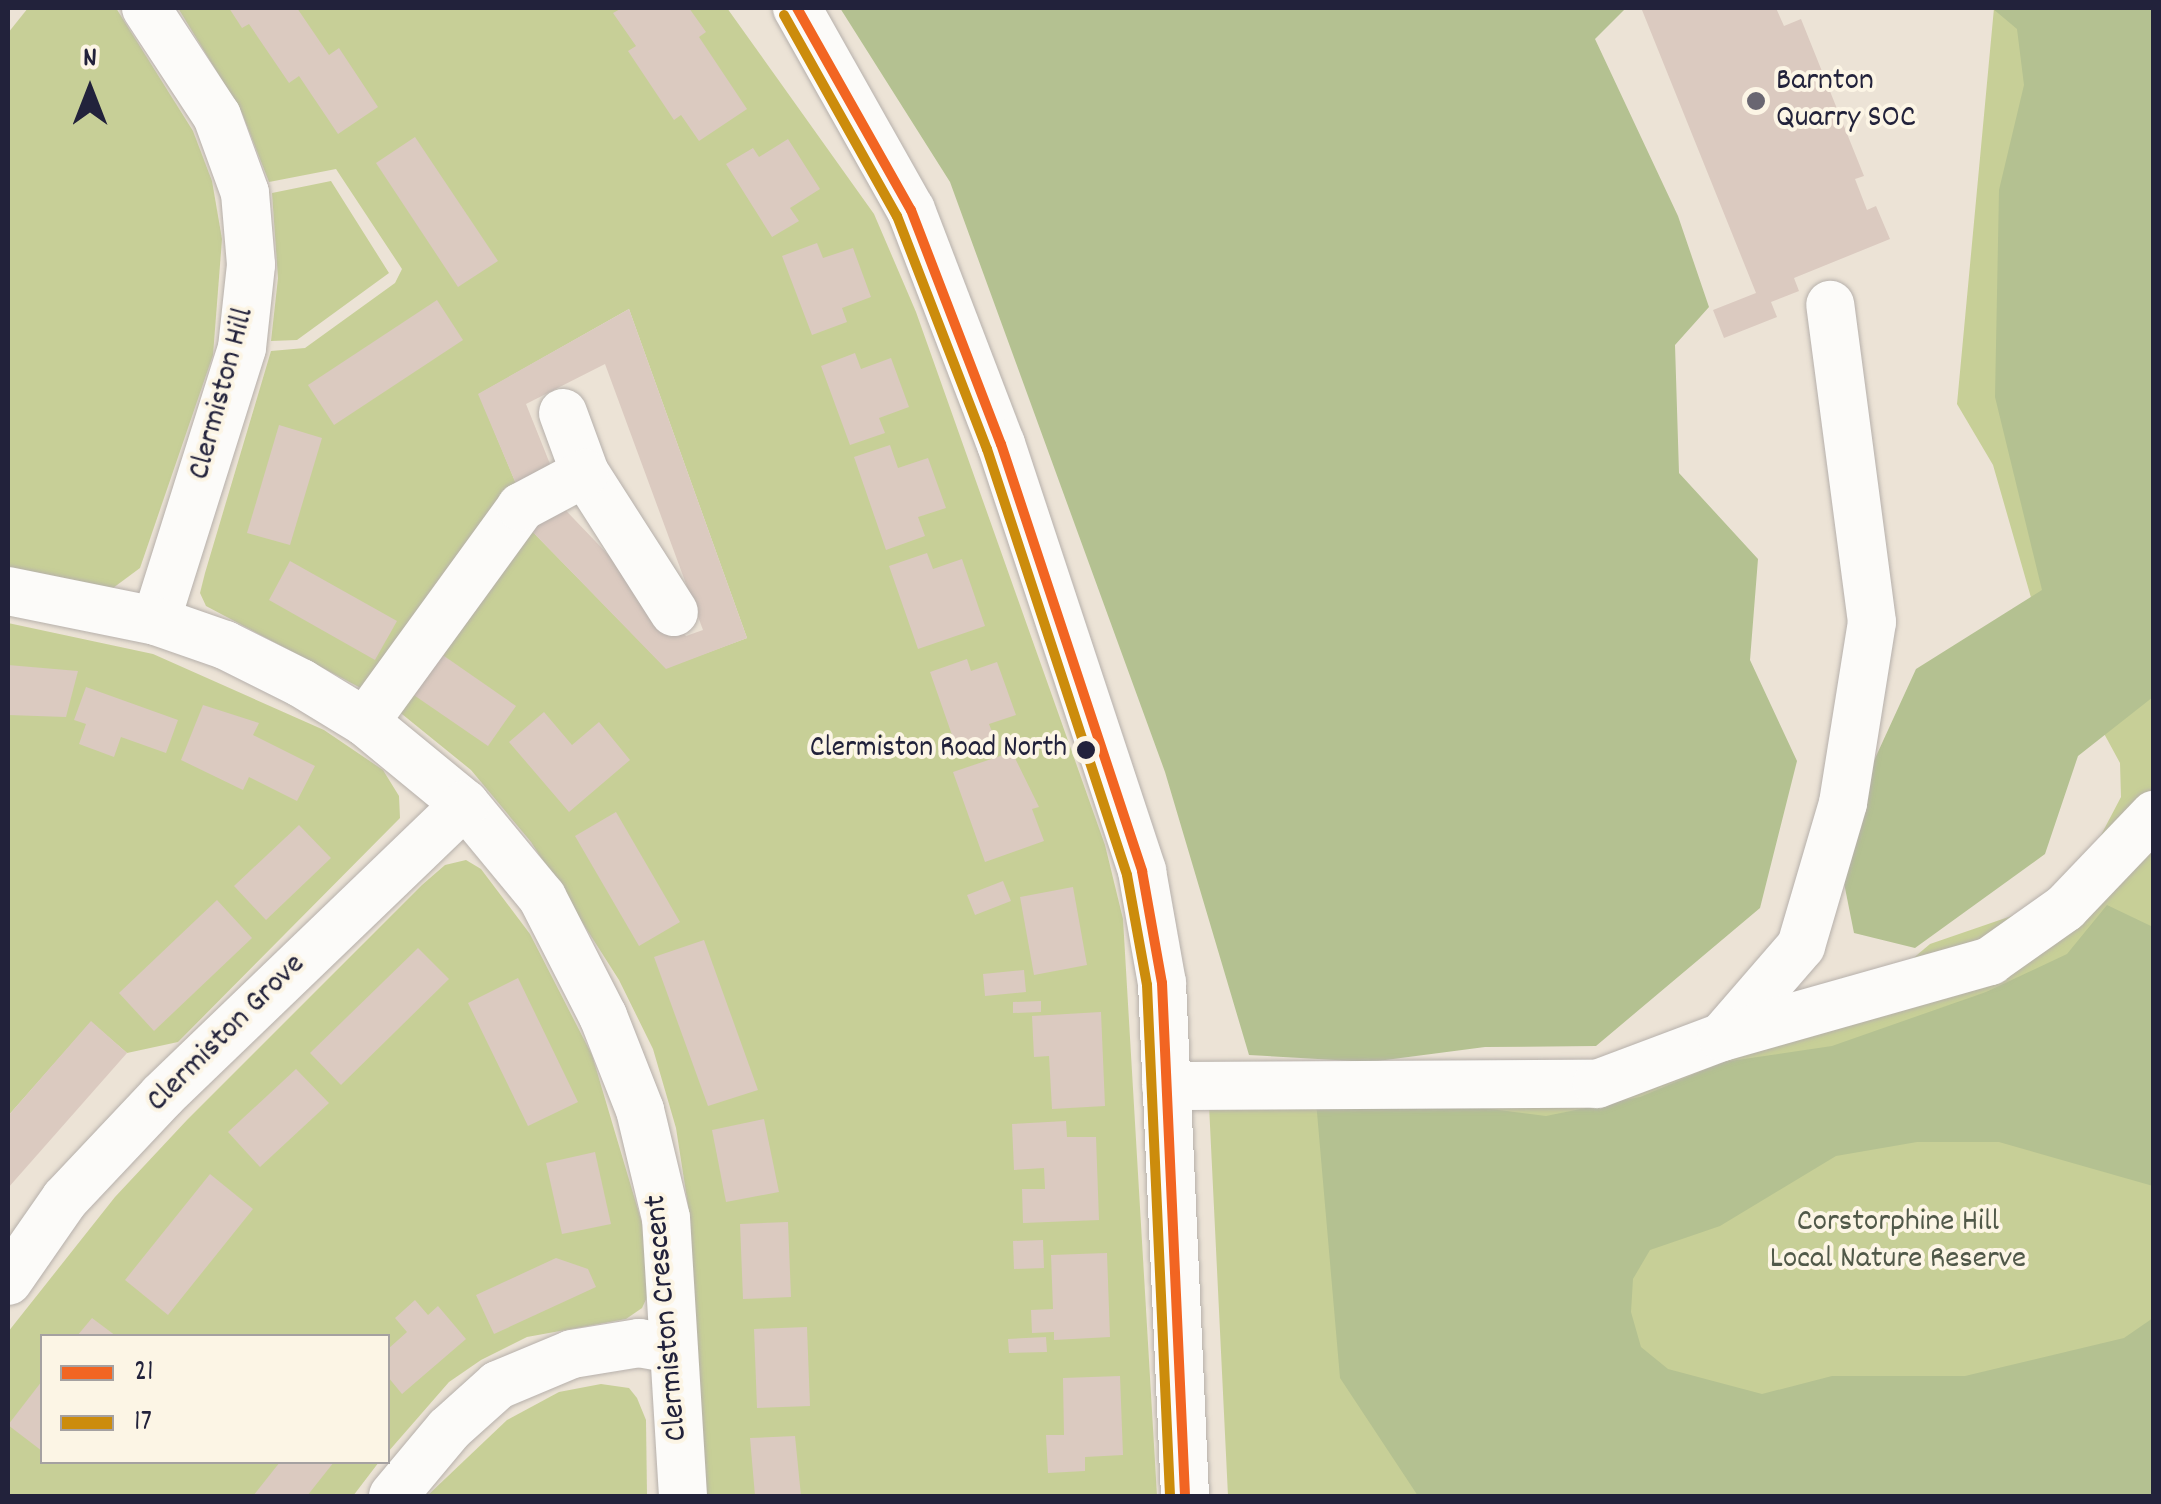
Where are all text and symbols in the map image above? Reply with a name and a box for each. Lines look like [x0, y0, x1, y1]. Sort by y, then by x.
north arrow [40, 40, 140, 140]
text: N [83, 40, 97, 80]
place label: Barnton Quarry SOC [1776, 64, 1916, 139]
marker: Barnton Quarry SOC [1745, 90, 1767, 112]
street label: Clermiston Hill [182, 304, 264, 484]
place label: Clermiston Road North [810, 732, 1067, 768]
marker: Clermiston Road North [1076, 740, 1096, 760]
street label: Clermiston Grove [140, 947, 314, 1121]
street label: Clermiston Crescent [638, 1193, 698, 1443]
park label: Corstorphine Hill Local Nature Reserve [1770, 1205, 2026, 1280]
legend [40, 1334, 390, 1464]
text: 21 [134, 1352, 154, 1395]
text: 17 [134, 1402, 152, 1445]

